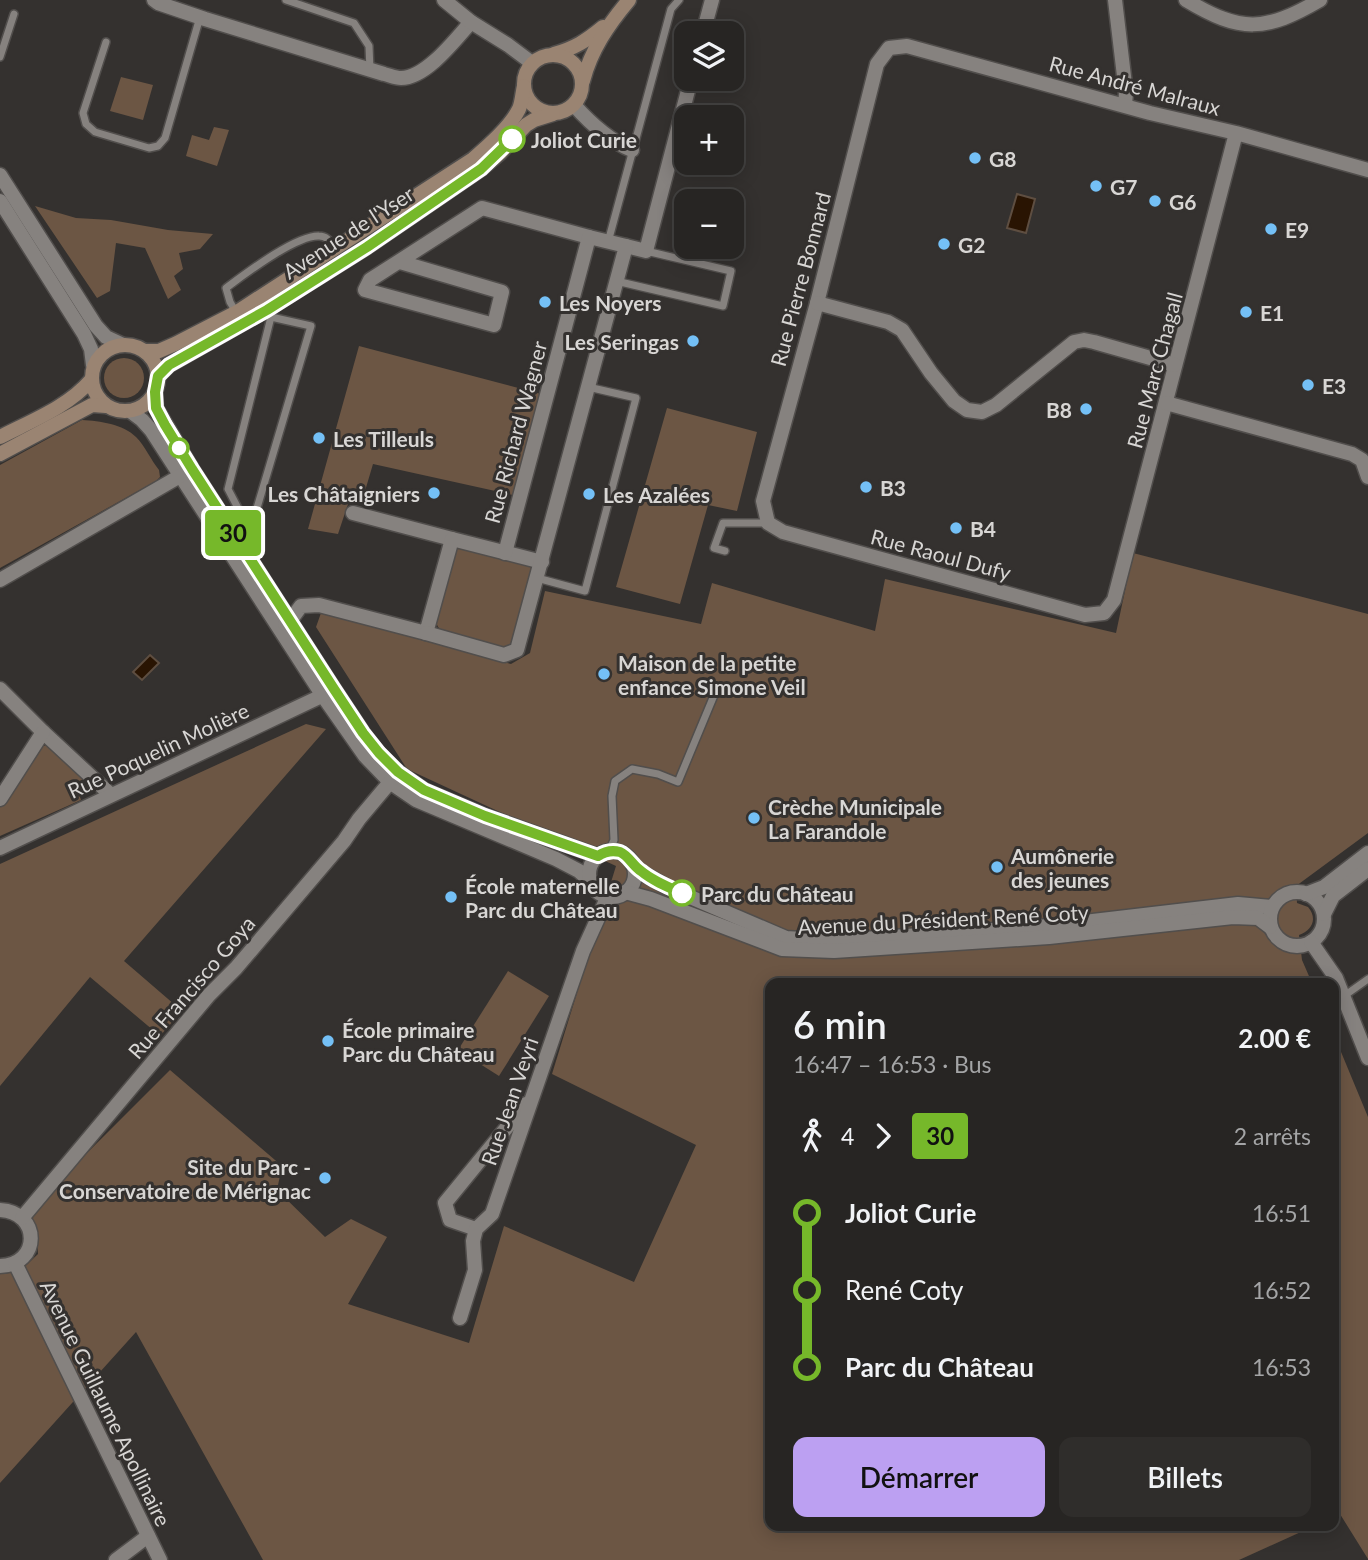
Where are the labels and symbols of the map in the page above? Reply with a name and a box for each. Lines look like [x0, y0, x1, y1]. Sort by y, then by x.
street label: Rue André Malraux [1047, 50, 1224, 120]
marker: Joliot Curie [499, 126, 525, 152]
place label: Joliot Curie [531, 127, 637, 152]
place label: G8 [989, 146, 1016, 171]
marker: G8 [967, 150, 983, 166]
place label: G7 [1110, 174, 1137, 199]
marker: G7 [1088, 178, 1104, 194]
street label: Avenue de l'Yser [278, 180, 418, 284]
street label: Rue Pierre Bonnard [765, 189, 835, 369]
place label: G6 [1169, 189, 1196, 214]
marker: G6 [1147, 193, 1163, 209]
place label: E9 [1285, 217, 1309, 242]
marker: E9 [1263, 221, 1279, 237]
place label: G2 [958, 232, 985, 257]
marker: G2 [936, 236, 952, 252]
street label: Rue Marc Chagall [1121, 289, 1187, 451]
place label: Les Noyers [559, 290, 661, 315]
marker: Les Noyers [537, 294, 553, 310]
place label: E1 [1260, 300, 1284, 325]
marker: E1 [1238, 304, 1254, 320]
place label: Les Seringas [564, 329, 679, 354]
marker: Les Seringas [685, 333, 701, 349]
street label: Rue Richard Wagner [479, 338, 551, 526]
place label: E3 [1322, 373, 1346, 398]
marker: E3 [1300, 377, 1316, 393]
place label: B8 [1046, 397, 1072, 422]
marker: B8 [1078, 401, 1094, 417]
place label: Les Tilleuls [333, 426, 434, 451]
marker: Les Tilleuls [311, 430, 327, 446]
unlabelled marker [169, 438, 189, 458]
place label: B3 [880, 475, 906, 500]
marker: B3 [858, 479, 874, 495]
place label: Les Châtaigniers [268, 481, 420, 506]
place label: Les Azalées [603, 482, 710, 507]
marker: Les Châtaigniers [426, 485, 442, 501]
marker: Les Azalées [581, 486, 597, 502]
line badge: 30 [202, 510, 264, 556]
place label: B4 [970, 516, 996, 541]
marker: B4 [948, 520, 964, 536]
street label: Rue Raoul Dufy [868, 523, 1014, 585]
place label: Maison de la petite enfance Simone Veil [618, 650, 806, 699]
marker: Maison de la petite enfance Simone Veil [596, 666, 612, 682]
street label: Rue Poquelin Molière [63, 697, 253, 803]
place label: Crèche Municipale La Farandole [768, 794, 942, 843]
marker: Crèche Municipale La Farandole [746, 810, 762, 826]
place label: Aumônerie des jeunes [1010, 843, 1114, 892]
marker: Aumônerie des jeunes [989, 859, 1005, 875]
place label: École maternelle Parc du Château [465, 873, 620, 922]
marker: Parc du Château [669, 880, 695, 906]
place label: Parc du Château [701, 881, 854, 906]
marker: École maternelle Parc du Château [443, 889, 459, 905]
street label: Avenue du Président René Coty [797, 899, 1089, 939]
street label: Rue Francisco Goya [122, 911, 260, 1063]
place label: École primaire Parc du Château [342, 1017, 495, 1066]
marker: École primaire Parc du Château [320, 1033, 336, 1049]
street label: Rue Jean Veyri [475, 1034, 543, 1168]
place label: Site du Parc - Conservatoire de Mérignac [59, 1154, 311, 1203]
marker: Site du Parc - Conservatoire de Mérignac [317, 1170, 333, 1186]
street label: Avenue Guillaume Apollinaire [36, 1276, 176, 1530]

